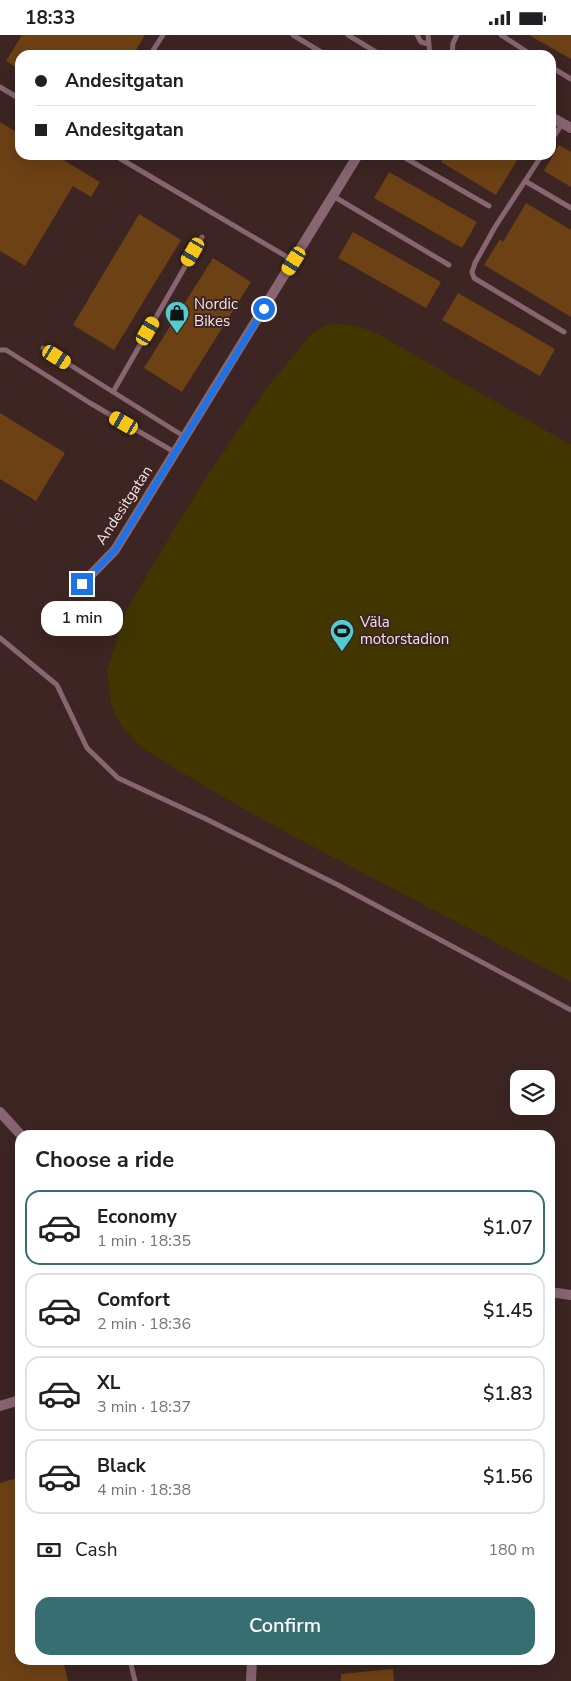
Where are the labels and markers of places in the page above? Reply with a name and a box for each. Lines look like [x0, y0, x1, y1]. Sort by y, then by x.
place label: Nordic Bikes [194, 294, 238, 331]
shop icon: Nordic Bikes [164, 300, 190, 334]
place label: Väla motorstadion [359, 612, 449, 649]
sports icon: Väla motorstadion [329, 618, 355, 652]

